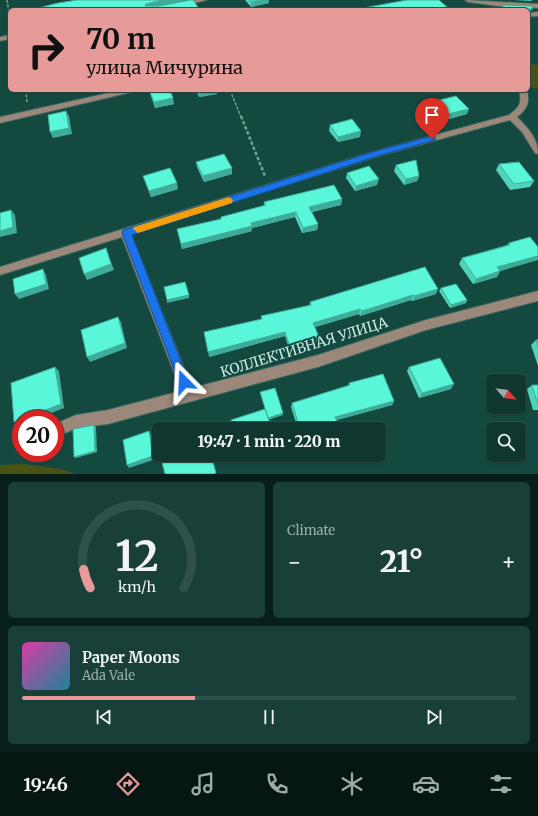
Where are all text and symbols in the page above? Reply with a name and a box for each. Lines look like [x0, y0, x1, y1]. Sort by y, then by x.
text: 70 m [86, 21, 155, 57]
icon: right [20, 24, 72, 76]
text: улица Мичурина [86, 56, 243, 79]
pin [415, 98, 449, 139]
icon: arrive [421, 104, 443, 126]
street label: КОЛЛЕКТИВНАЯ УЛИЦА [218, 313, 390, 381]
position arrow [163, 361, 205, 403]
north arrow [486, 374, 526, 414]
map controls [486, 374, 526, 462]
speed limit sign: 20 [12, 410, 64, 462]
button: search [486, 422, 526, 462]
text: 19:47 · 1 min · 220 m [198, 432, 340, 451]
text: Climate [287, 522, 335, 539]
text: 12 [115, 530, 158, 582]
text: 21° [380, 542, 423, 580]
text: − [287, 548, 302, 576]
text: + [501, 548, 516, 576]
text: km/h [118, 578, 156, 596]
text: Paper Moons [82, 648, 180, 667]
text: Ada Vale [82, 667, 135, 684]
icon: previous [93, 706, 115, 728]
icon: pause [258, 706, 280, 728]
icon: next [423, 706, 445, 728]
icon: directions [114, 770, 142, 798]
icon: music [189, 770, 217, 798]
icon: phone [263, 770, 291, 798]
icon: climate [338, 770, 366, 798]
icon: car [412, 770, 440, 798]
icon: filters [487, 770, 515, 798]
text: 19:46 [23, 773, 68, 796]

